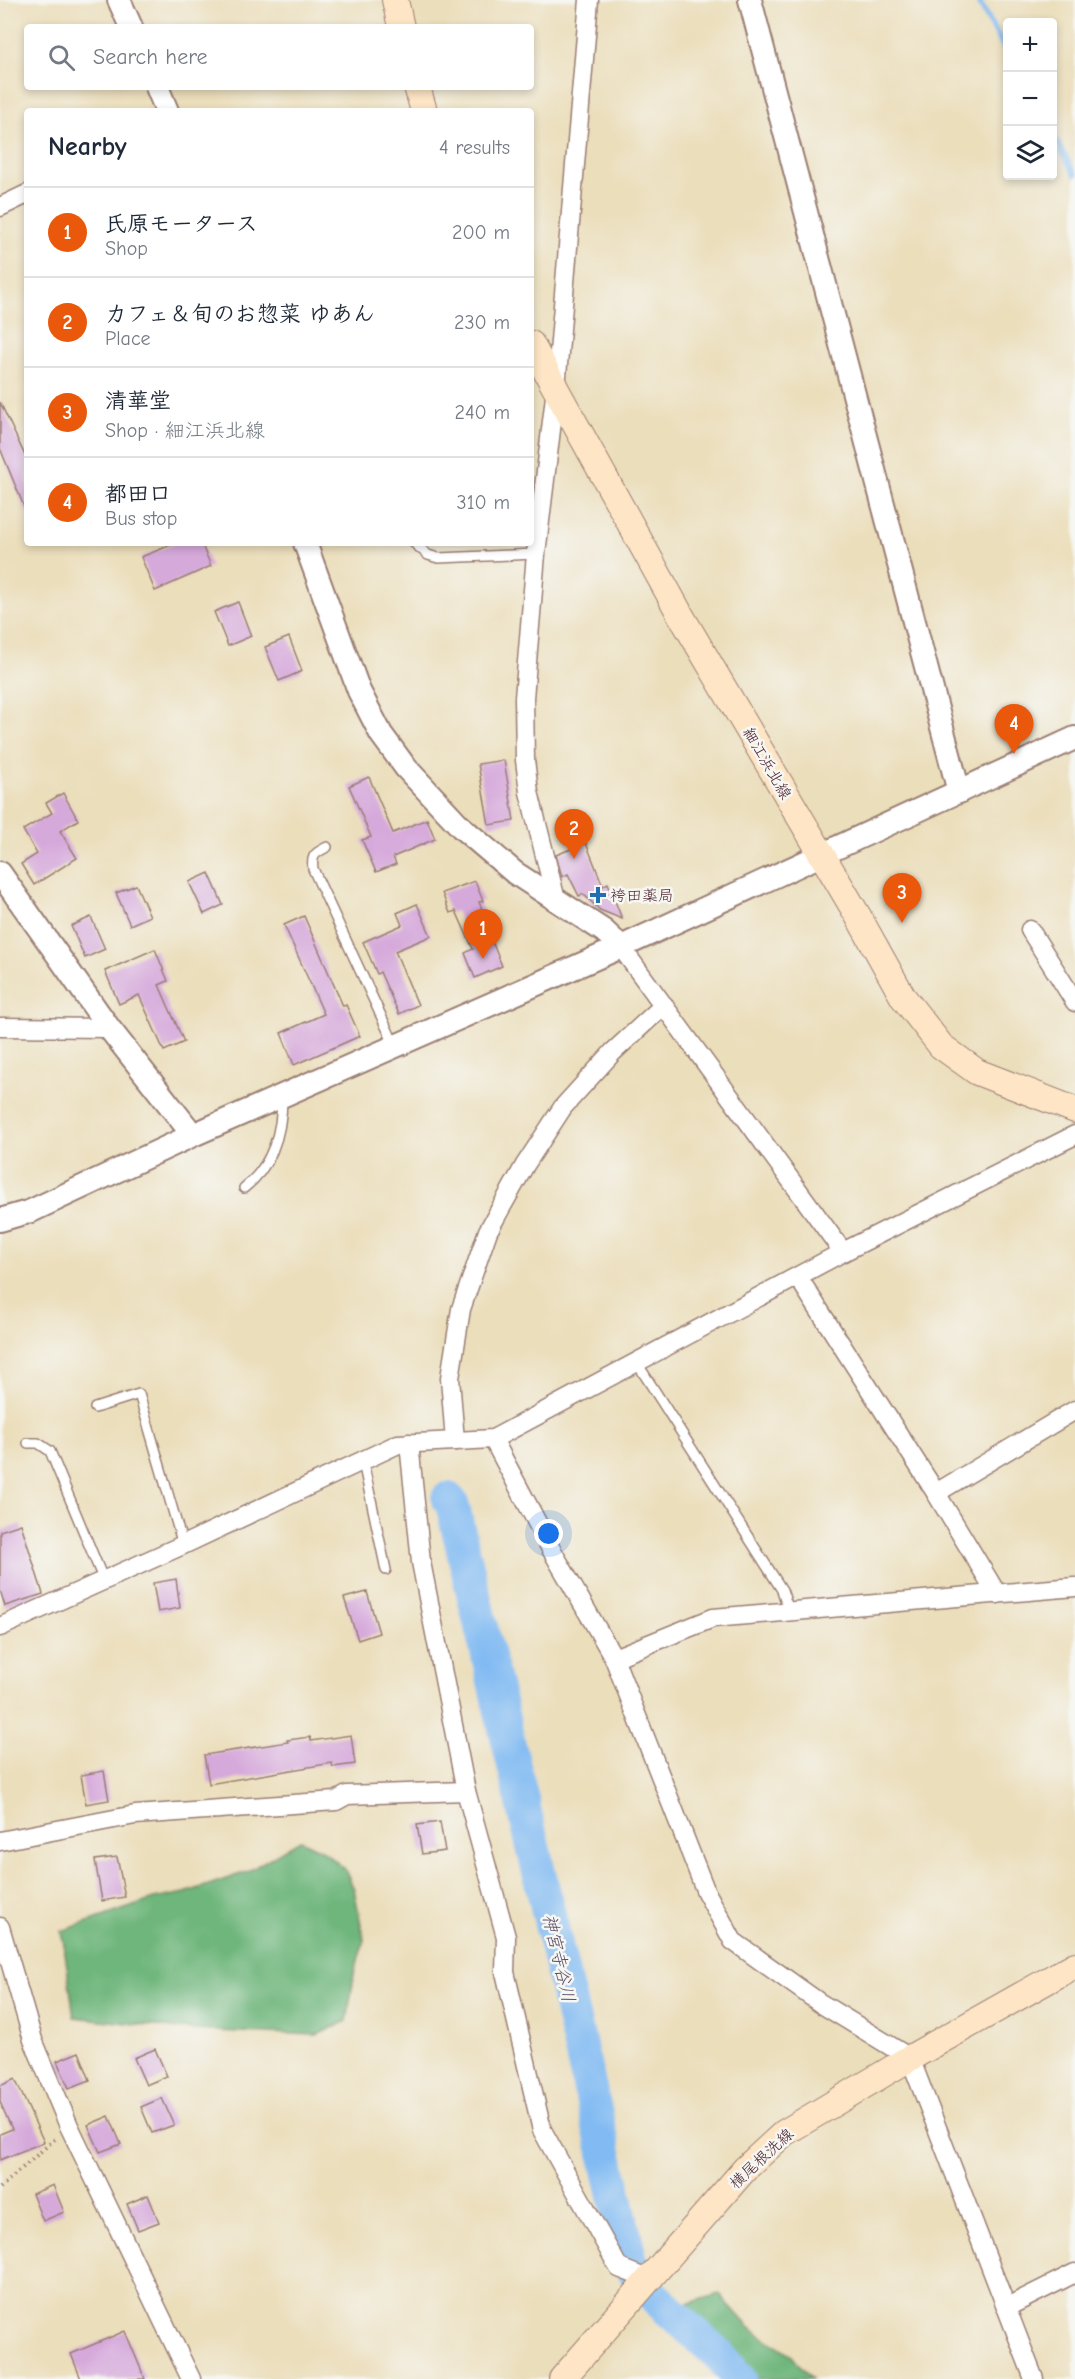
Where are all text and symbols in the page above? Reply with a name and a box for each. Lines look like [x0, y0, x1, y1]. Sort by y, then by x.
map controls [1003, 18, 1057, 180]
button: + [1003, 18, 1057, 72]
search box [24, 24, 534, 90]
icon: search [45, 41, 78, 74]
text: Search here [93, 44, 208, 70]
button: − [1003, 72, 1057, 126]
button: layers [1003, 126, 1057, 180]
text: Nearby [48, 132, 127, 162]
text: 4 results [439, 136, 510, 159]
text: 氏原モータース [105, 211, 258, 237]
text: 1 [64, 221, 71, 244]
text: 200 m [452, 221, 510, 244]
text: Shop [105, 237, 148, 260]
text: カフェ＆旬のお惣菜 ゆあん [105, 301, 375, 327]
text: 2 [63, 311, 72, 334]
text: 230 m [454, 311, 510, 334]
text: Place [105, 327, 151, 350]
text: 清華堂 [105, 388, 171, 414]
text: 3 [63, 401, 72, 424]
text: 240 m [455, 401, 510, 424]
text: Shop · 細江浜北線 [105, 419, 265, 442]
text: 都田口 [105, 481, 171, 507]
text: 4 [63, 491, 72, 514]
text: 310 m [457, 491, 510, 514]
text: Bus stop [105, 507, 177, 530]
pin: 4 [994, 704, 1034, 754]
street label: 細江浜北線 [739, 724, 795, 803]
pin: 2 [554, 810, 594, 859]
pin: 3 [882, 874, 922, 923]
place label: 袴田薬局 [610, 887, 674, 905]
marker: 袴田薬局 [591, 888, 605, 902]
pin: 1 [464, 910, 502, 959]
your location [534, 1519, 563, 1548]
water label: 神宮寺谷川 [538, 1912, 579, 2004]
street label: 横尾根洗線 [726, 2125, 797, 2193]

